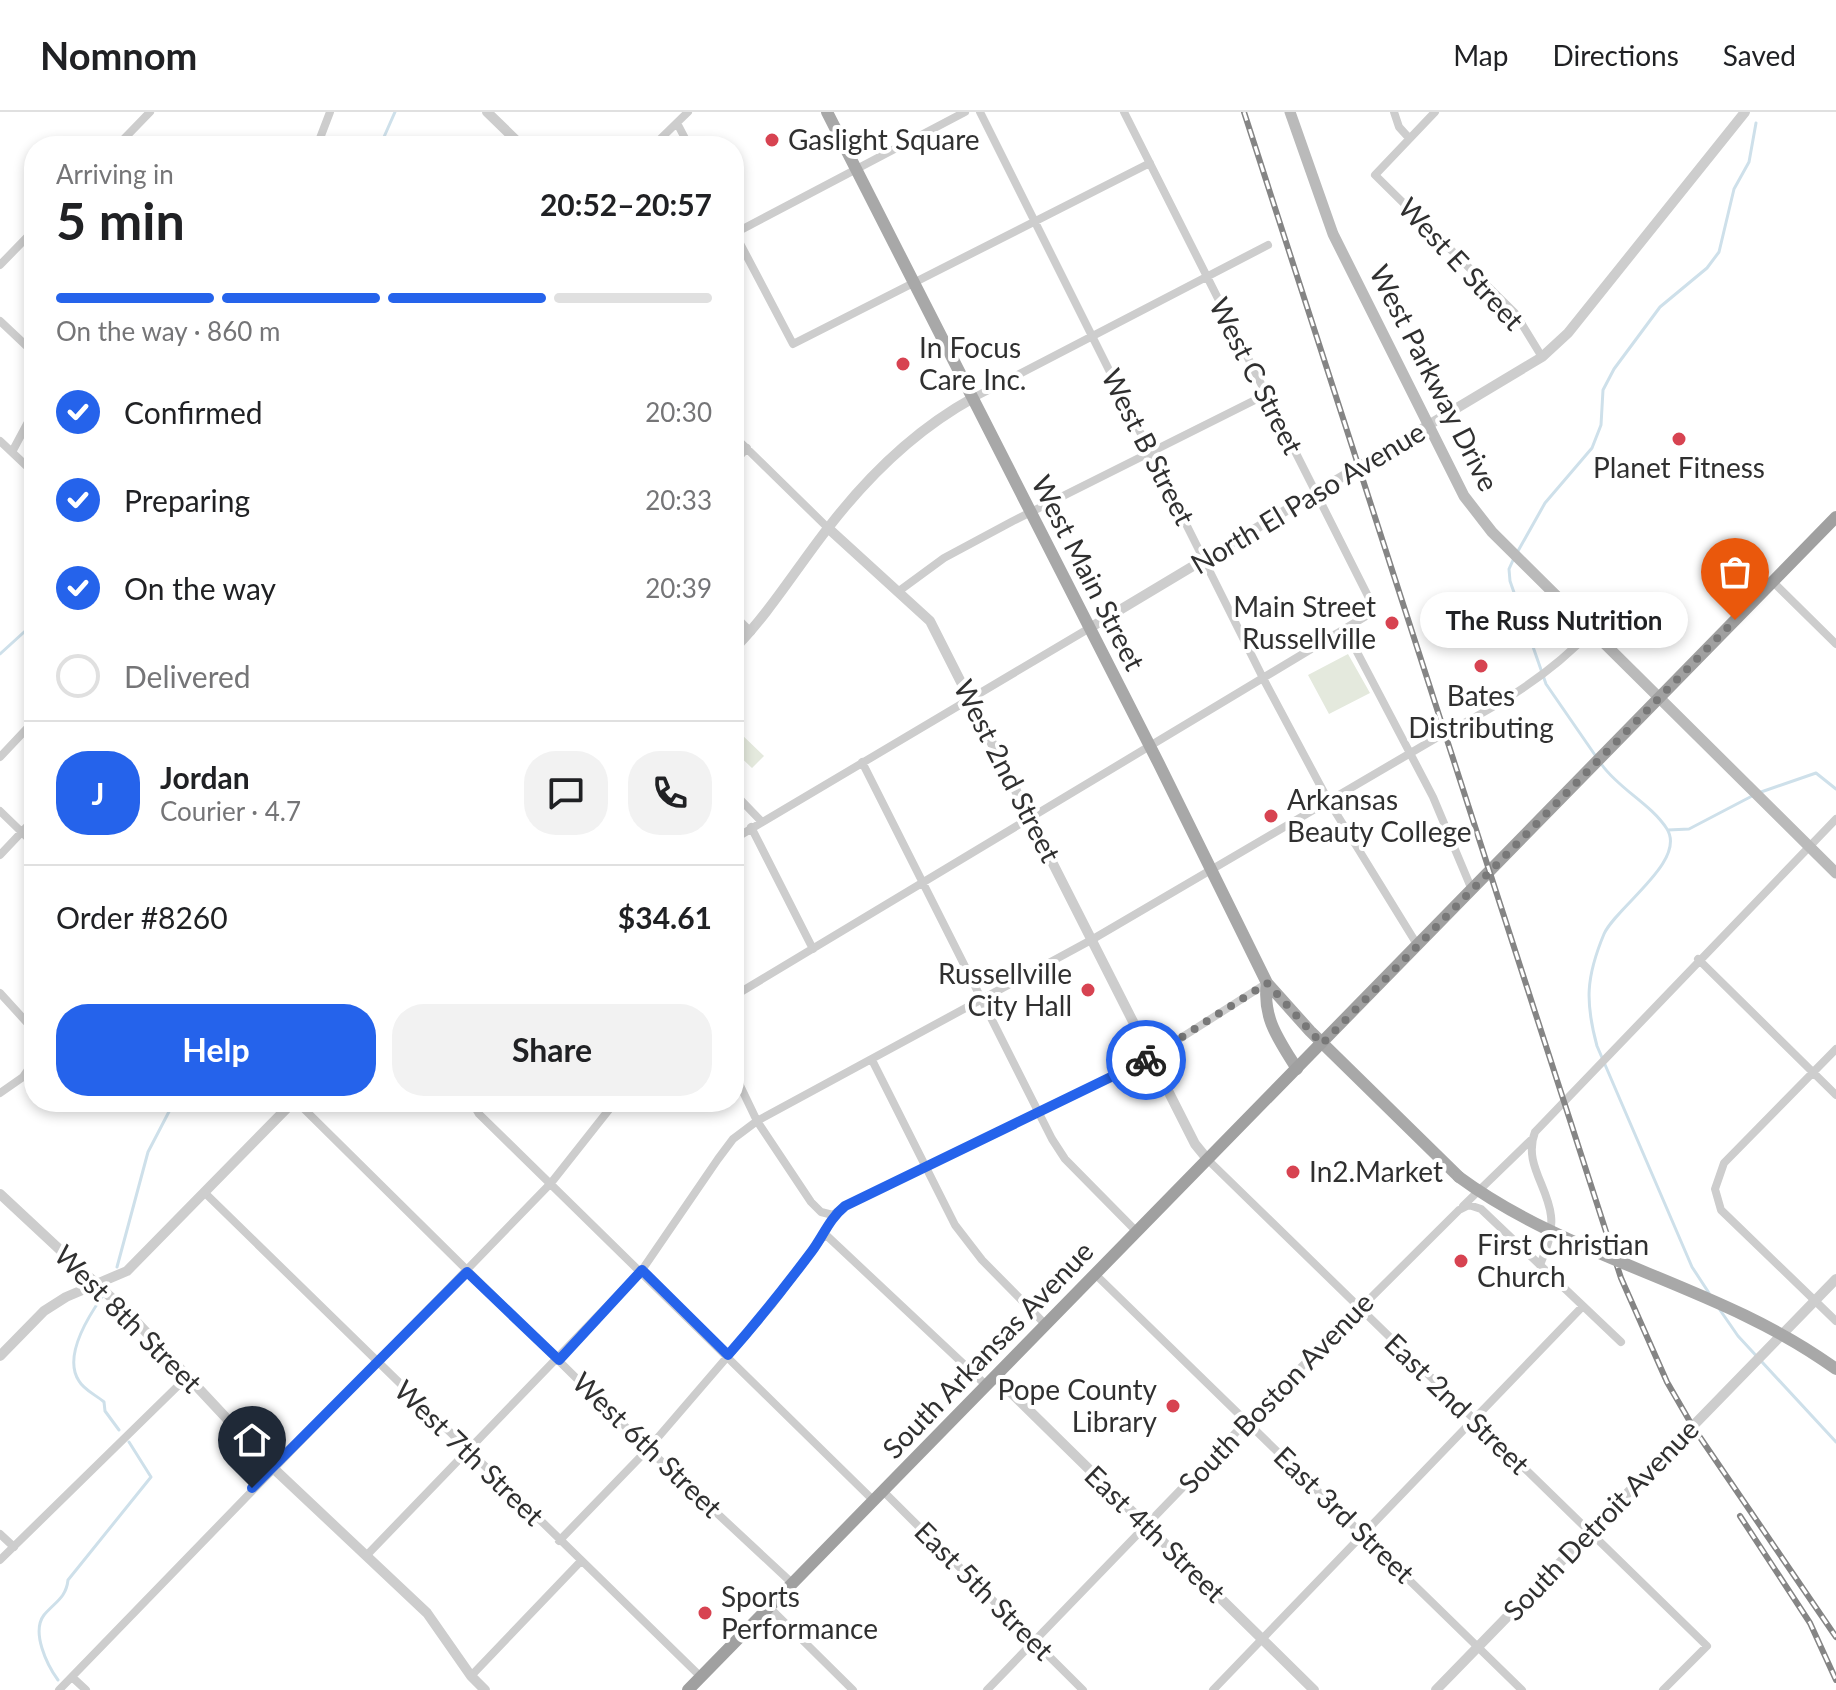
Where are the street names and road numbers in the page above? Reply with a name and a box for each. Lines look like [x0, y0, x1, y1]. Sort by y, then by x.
street label: West E Street [1392, 190, 1532, 337]
street label: West Parkway Drive [1363, 259, 1507, 496]
street label: West C Street [1203, 292, 1311, 460]
street label: West B Street [1095, 363, 1203, 530]
street label: North El Paso Avenue [1184, 414, 1431, 580]
street label: West Main Street [1025, 469, 1153, 676]
street label: West 2nd Street [947, 674, 1068, 867]
street label: South Arkansas Avenue [875, 1234, 1100, 1465]
street label: West 8th Street [48, 1238, 209, 1399]
street label: South Boston Avenue [1171, 1285, 1380, 1500]
street label: East 2nd Street [1378, 1326, 1537, 1481]
street label: West 6th Street [566, 1365, 729, 1524]
street label: West 7th Street [388, 1373, 551, 1532]
street label: South Detroit Avenue [1496, 1412, 1705, 1627]
street label: East 3rd Street [1268, 1439, 1422, 1590]
street label: East 4th Street [1078, 1458, 1233, 1609]
street label: East 5th Street [908, 1514, 1061, 1667]

